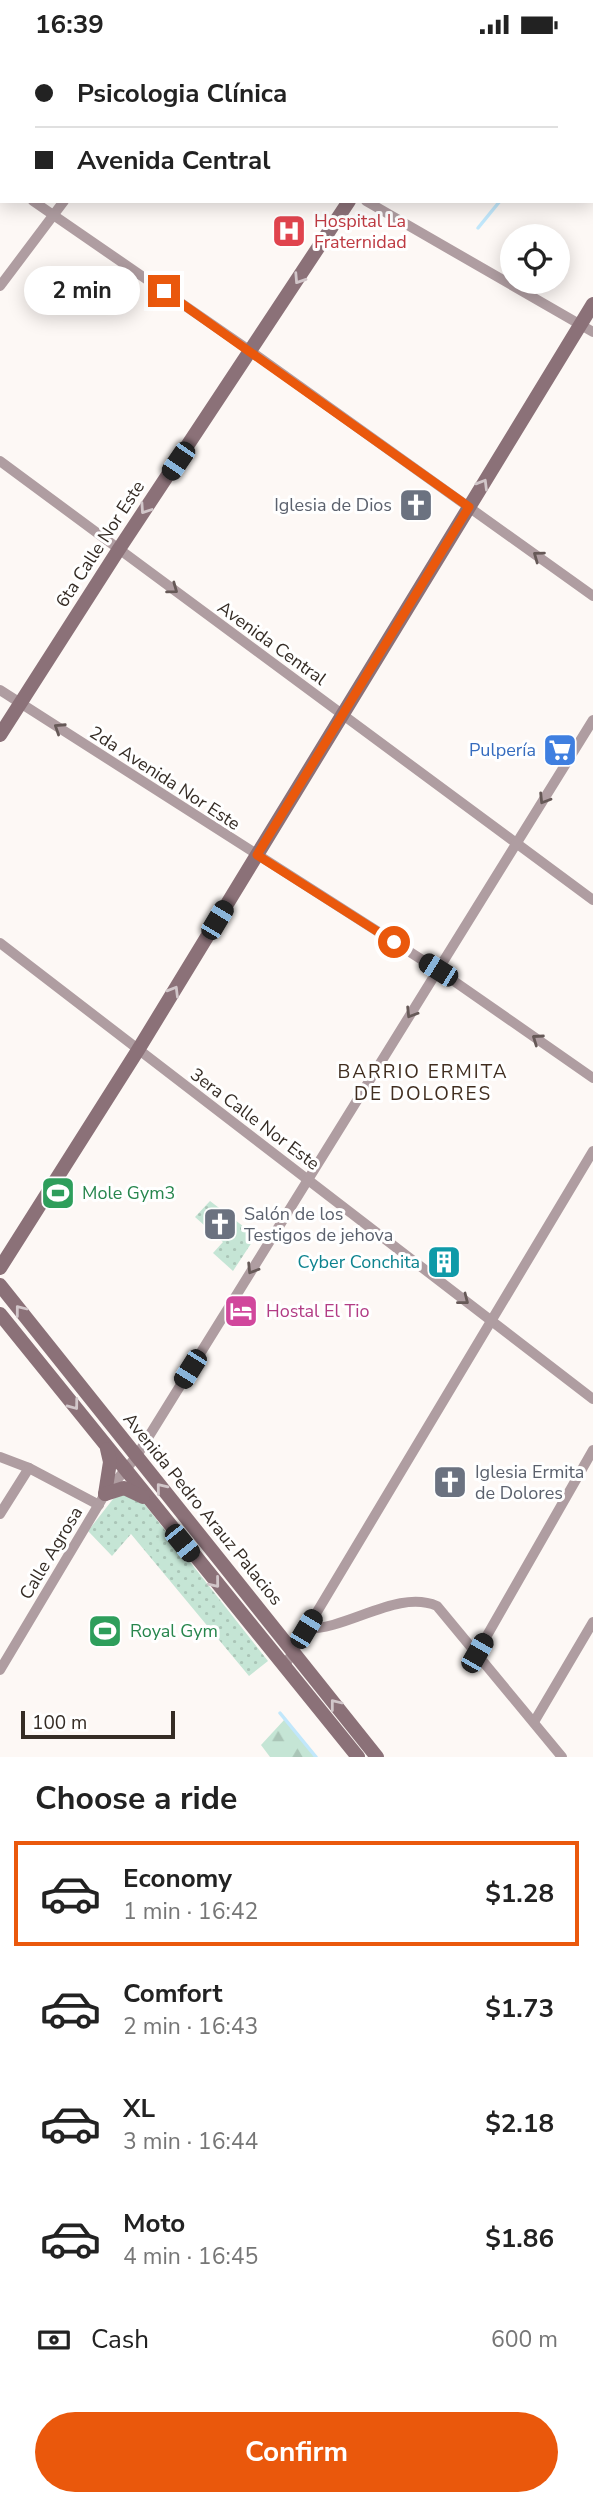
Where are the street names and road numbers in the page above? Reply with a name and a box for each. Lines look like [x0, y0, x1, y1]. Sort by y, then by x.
street label: 6ta Calle Nor Este [50, 476, 150, 612]
street label: Avenida Central [213, 595, 332, 691]
street label: 2da Avenida Nor Este [85, 720, 245, 836]
street label: 3era Calle Nor Este [185, 1062, 325, 1176]
street label: Avenida Pedro Arauz Palacios [118, 1408, 288, 1610]
street label: Calle Agrosa [14, 1502, 88, 1604]

